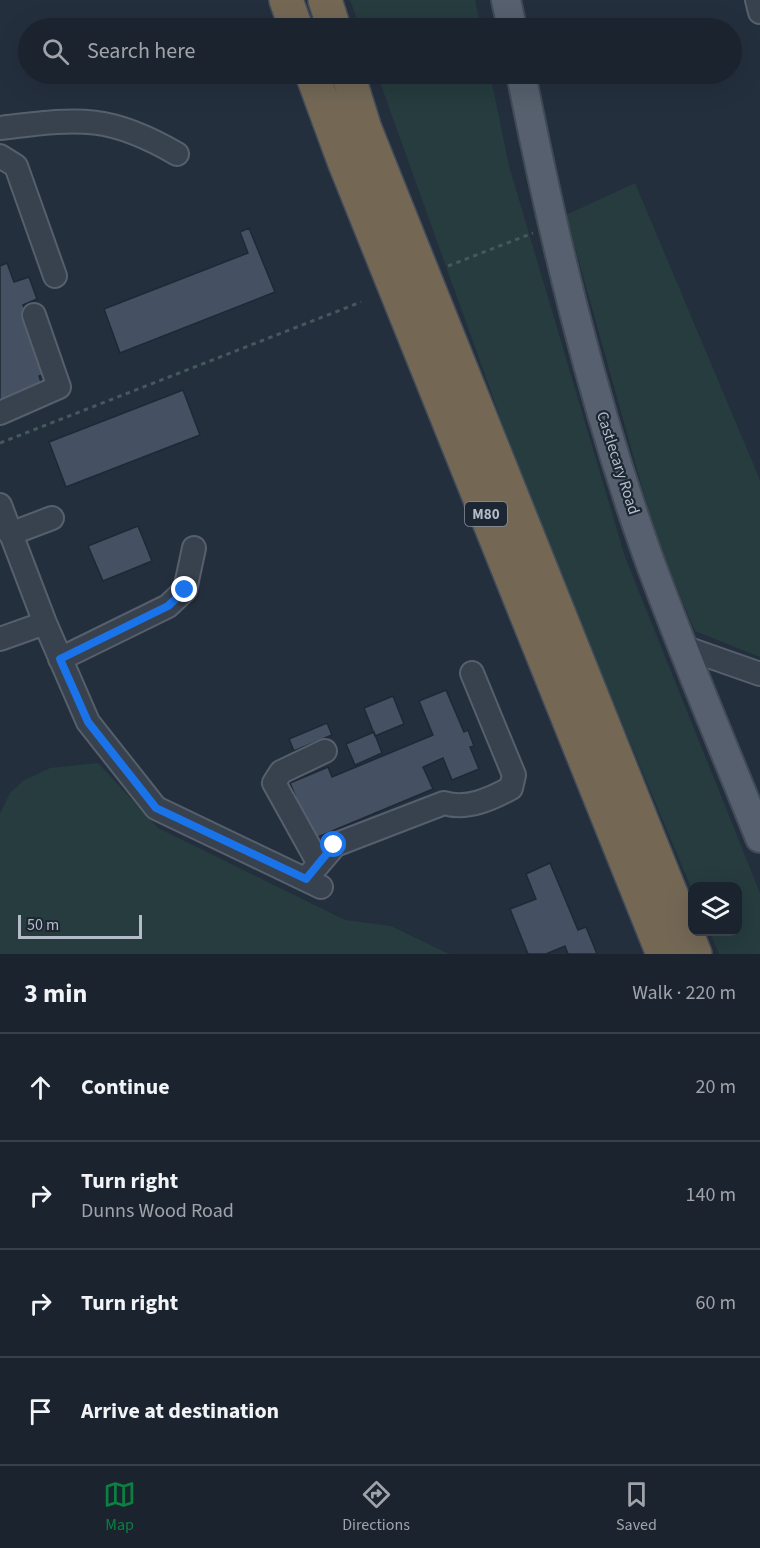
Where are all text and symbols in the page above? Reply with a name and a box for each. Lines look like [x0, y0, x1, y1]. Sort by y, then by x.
search box [18, 18, 742, 84]
icon: search [39, 35, 72, 68]
text: Search here [87, 35, 195, 67]
street label: Castlecary Road [591, 409, 645, 517]
road number: M80 [465, 502, 507, 526]
route end [171, 576, 197, 602]
route start [320, 831, 346, 857]
map controls [688, 882, 742, 936]
button: layers [688, 882, 742, 936]
scale bar [18, 912, 142, 940]
text: 50 m [27, 914, 59, 936]
text: 3 min [24, 975, 87, 1012]
text: Walk · 220 m [632, 979, 736, 1007]
icon: ahead [24, 1071, 57, 1104]
text: Continue [81, 1071, 170, 1103]
text: 20 m [696, 1073, 736, 1101]
text: Turn right [81, 1165, 178, 1197]
icon: right [24, 1179, 57, 1212]
text: 140 m [686, 1181, 736, 1209]
text: Dunns Wood Road [81, 1197, 234, 1225]
icon: right [24, 1287, 57, 1320]
text: Turn right [81, 1287, 178, 1319]
text: 60 m [696, 1289, 736, 1317]
icon: arrive [24, 1395, 57, 1428]
text: Arrive at destination [81, 1395, 279, 1427]
tab: Map [103, 1478, 136, 1536]
tab: Directions [342, 1478, 410, 1536]
tab: Saved [616, 1478, 657, 1536]

